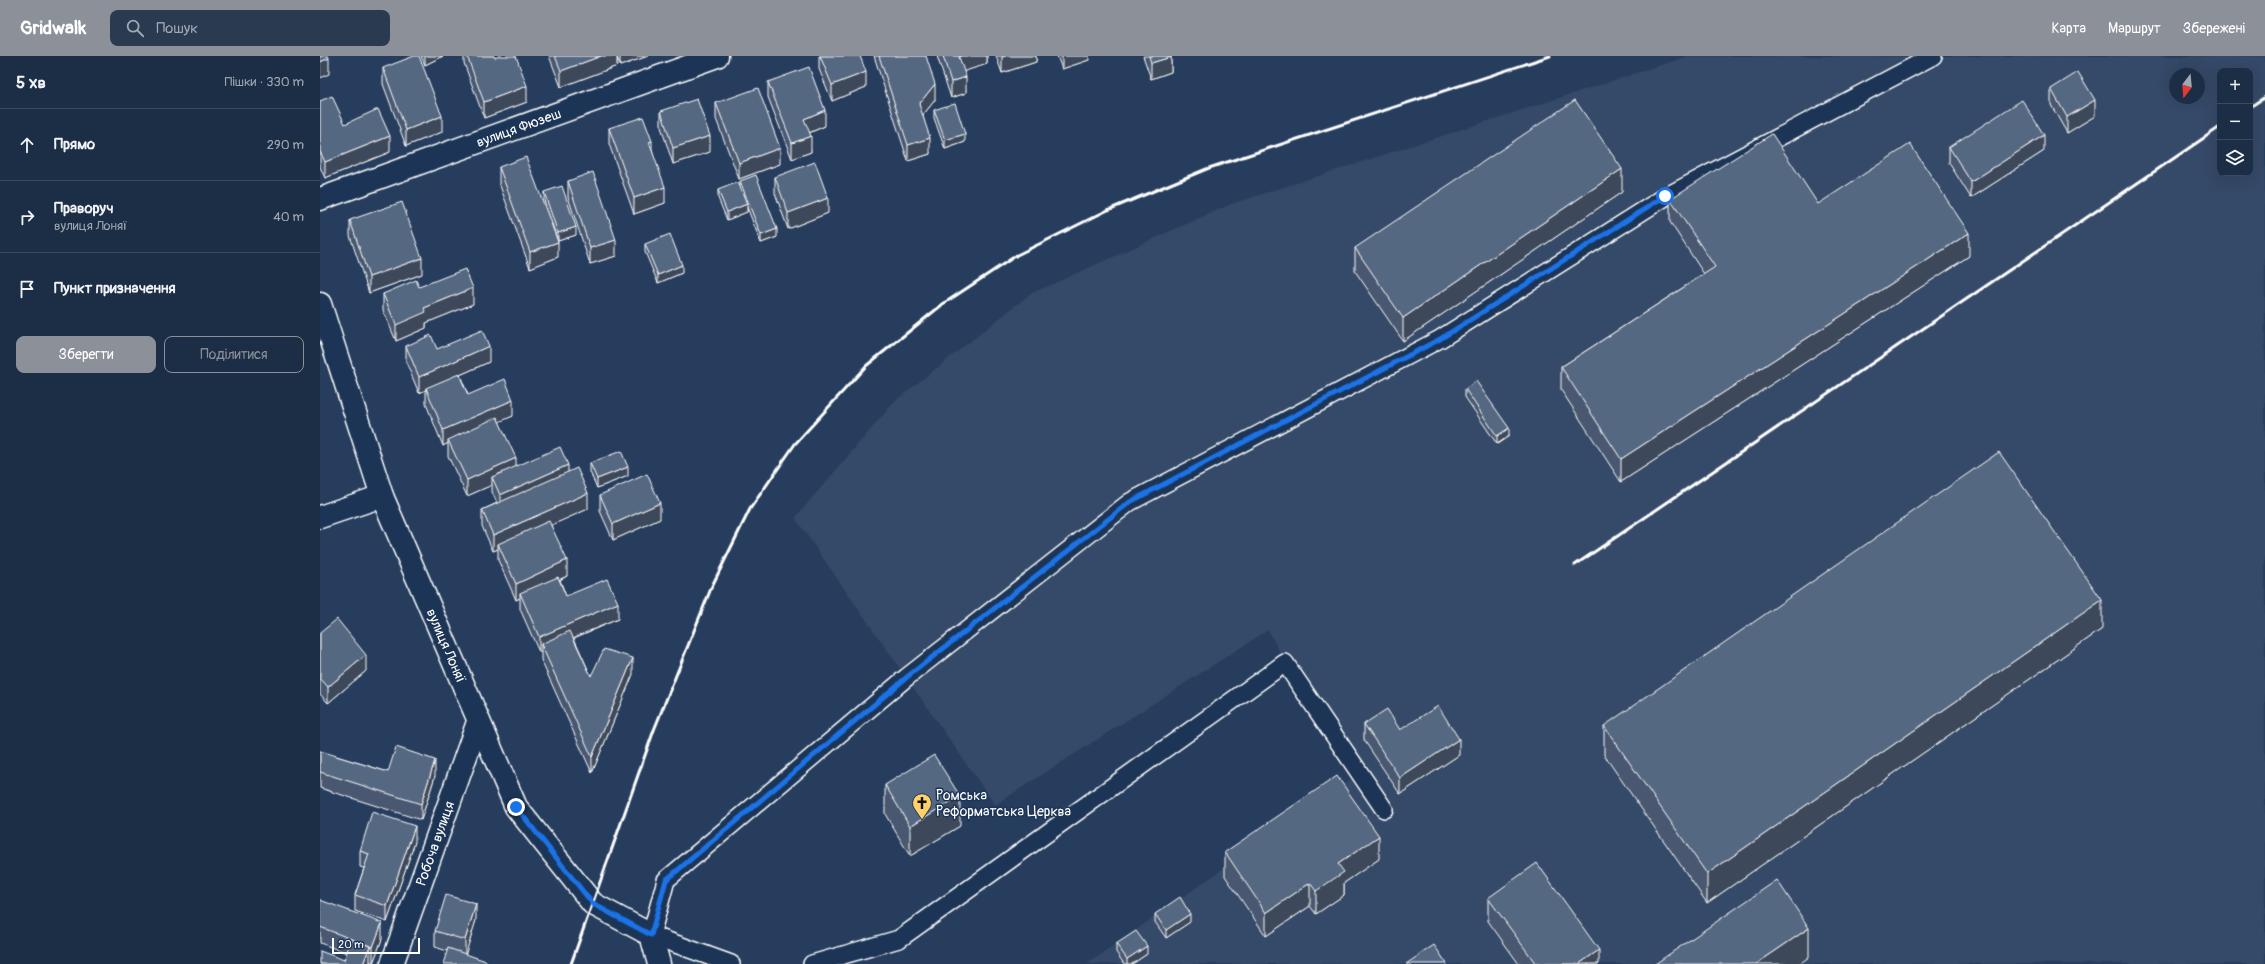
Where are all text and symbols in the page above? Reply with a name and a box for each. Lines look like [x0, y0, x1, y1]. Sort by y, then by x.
search box [110, 10, 390, 46]
text: Gridwalk [20, 16, 86, 40]
icon: search [124, 17, 146, 39]
text: Пошук [156, 19, 198, 38]
text: Карта [2051, 20, 2086, 37]
text: Маршрут [2108, 20, 2161, 37]
text: Збережені [2183, 20, 2245, 37]
north arrow [2169, 68, 2205, 104]
map controls [2217, 68, 2253, 176]
button: + [2217, 68, 2253, 104]
text: 5 хв [16, 72, 46, 93]
text: Пішки · 330 m [225, 74, 304, 90]
street label: вулиця Фюзеш [474, 104, 563, 151]
button: − [2217, 104, 2253, 140]
icon: ahead [16, 134, 38, 156]
text: Прямо [54, 135, 95, 154]
text: 290 m [267, 137, 304, 153]
button: layers [2217, 140, 2253, 176]
route start [1656, 187, 1674, 205]
text: Праворуч [54, 199, 114, 218]
icon: right [16, 206, 38, 228]
text: 40 m [273, 209, 304, 225]
text: вулиця Лоняї [54, 218, 127, 234]
icon: arrive [16, 278, 38, 300]
text: Пункт призначення [54, 279, 175, 298]
button: Зберегти [16, 336, 156, 373]
button: Поділитися [164, 336, 304, 373]
street label: вулиця Лоняї [423, 606, 470, 685]
place label: Ромська Реформатська Церква [936, 787, 1071, 820]
church icon: Ромська Реформатська Церква [911, 792, 933, 820]
route end [507, 798, 525, 816]
street label: Робоча вулиця [412, 799, 458, 888]
scale bar [332, 936, 420, 955]
text: 20 m [338, 938, 364, 951]

